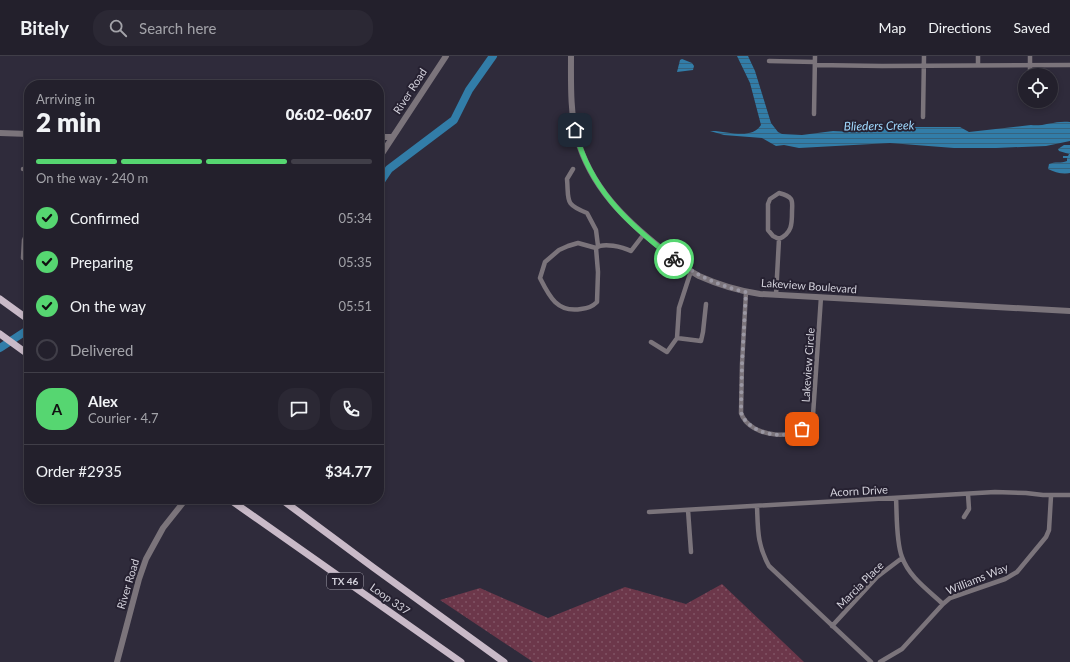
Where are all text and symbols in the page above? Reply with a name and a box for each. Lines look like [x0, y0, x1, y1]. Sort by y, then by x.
search box [93, 10, 373, 46]
text: Bitely [20, 16, 69, 39]
icon: search [107, 17, 129, 39]
text: Search here [139, 19, 216, 37]
text: Map [879, 19, 906, 36]
text: Directions [928, 19, 991, 36]
text: Saved [1013, 19, 1050, 36]
street label: River Road [390, 65, 429, 116]
map controls [1018, 68, 1058, 108]
button: locate [1018, 68, 1058, 108]
text: Arriving in [36, 91, 95, 107]
text: 06:02–06:07 [286, 105, 372, 123]
text: 2 min [36, 106, 101, 138]
pin [558, 113, 592, 147]
water label: Blieders Creek [844, 117, 915, 134]
icon: home [564, 119, 586, 141]
text: On the way · 240 m [36, 170, 148, 186]
icon: check [36, 207, 58, 229]
text: Confirmed [70, 209, 139, 227]
text: 05:34 [339, 210, 372, 226]
courier [654, 239, 694, 279]
icon: bike [663, 248, 685, 270]
icon: check [36, 251, 58, 273]
text: Preparing [70, 253, 133, 271]
text: 05:35 [339, 254, 372, 270]
street label: Lakeview Boulevard [761, 276, 857, 295]
icon: check [36, 295, 58, 317]
text: On the way [70, 297, 146, 315]
text: 05:51 [339, 298, 372, 314]
street label: Lakeview Circle [798, 327, 817, 403]
text: Delivered [70, 341, 133, 359]
button: chat [278, 388, 320, 430]
button: phone [330, 388, 372, 430]
text: Alex [88, 392, 118, 410]
text: A [52, 400, 62, 418]
text: Courier · 4.7 [88, 410, 159, 426]
pin [785, 412, 819, 446]
icon: bag [791, 418, 813, 440]
text: Order #2935 [36, 462, 122, 480]
text: $34.77 [325, 462, 372, 480]
street label: Acorn Drive [830, 482, 888, 499]
street label: River Road [114, 557, 141, 611]
street label: Marcia Place [833, 558, 886, 611]
street label: Williams Way [944, 560, 1010, 597]
road number: TX 46 [327, 573, 363, 589]
street label: Loop 337 [368, 580, 413, 617]

